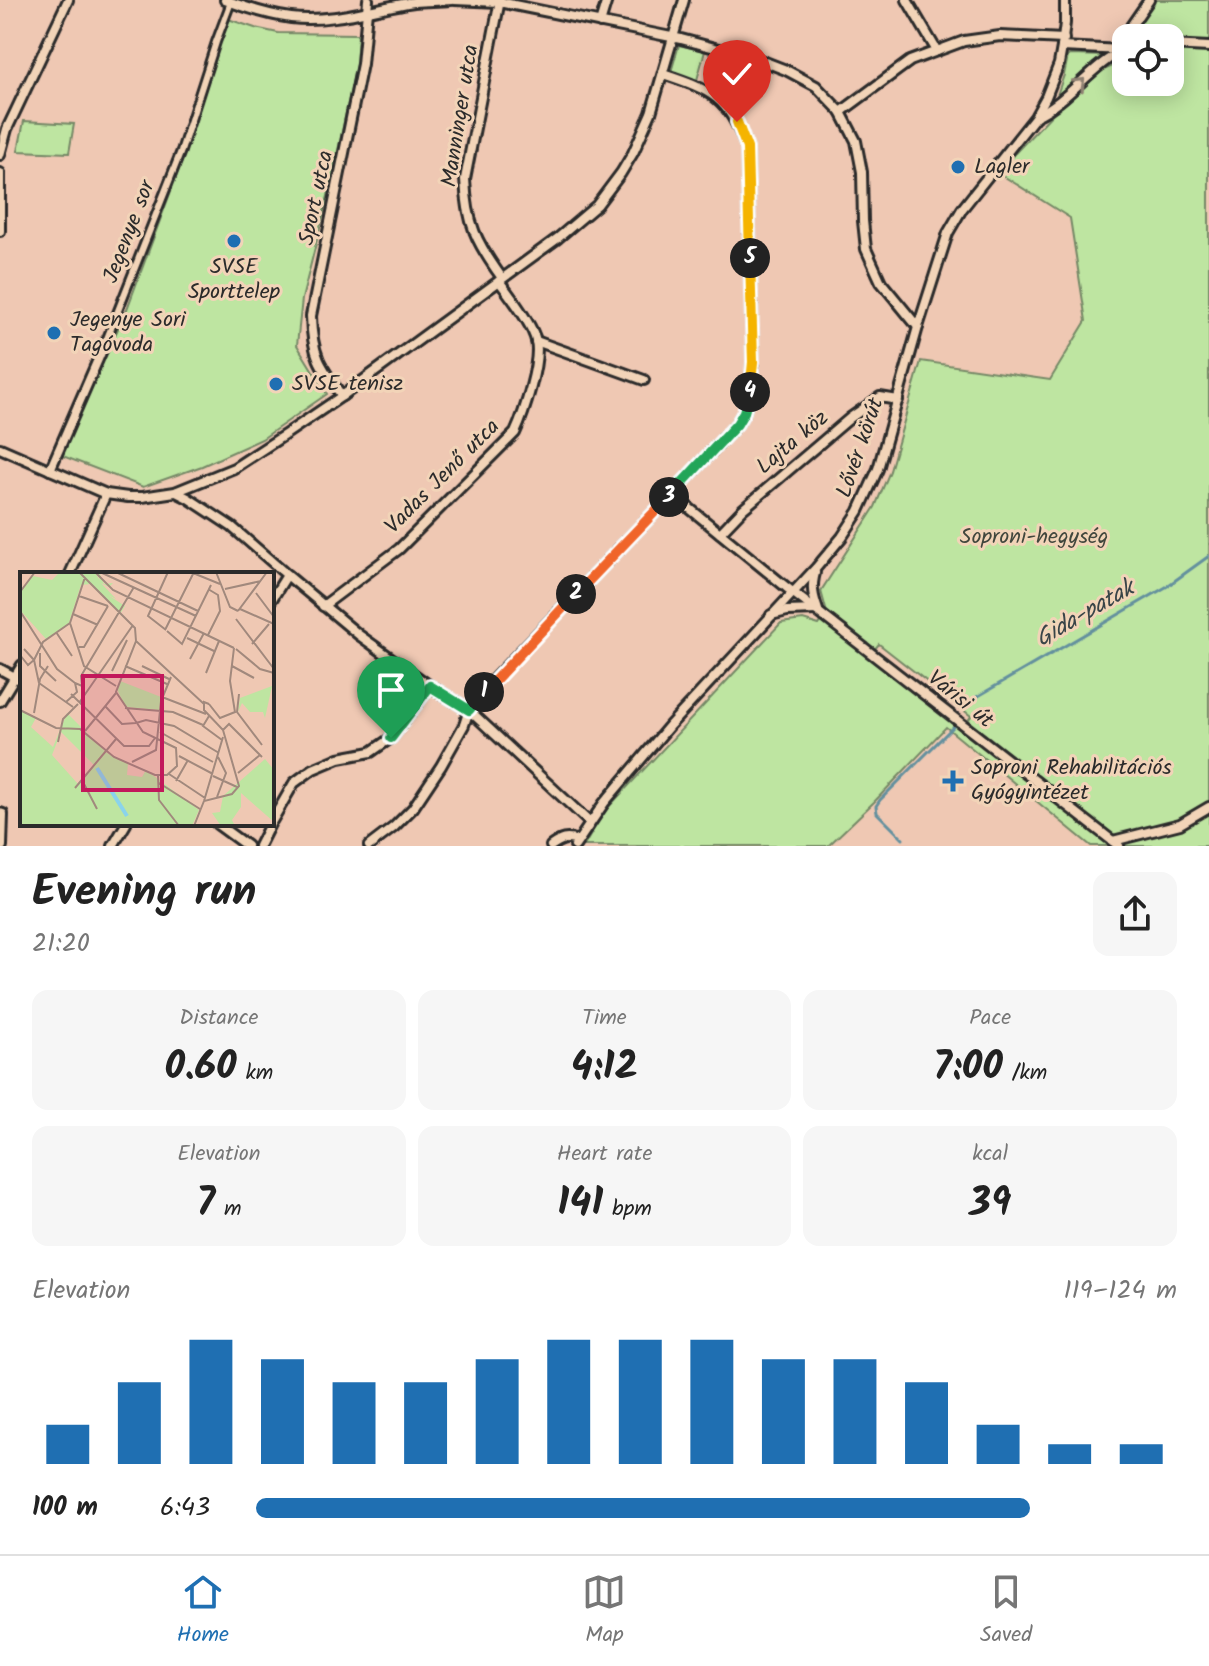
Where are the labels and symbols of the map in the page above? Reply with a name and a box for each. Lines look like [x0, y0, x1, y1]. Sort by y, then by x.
pin [703, 40, 771, 122]
street label: Manninger utca [432, 42, 490, 190]
one-way arrow [1071, 78, 1085, 92]
street label: Sport utca [290, 147, 344, 249]
place label: Lagler [974, 150, 1031, 185]
marker: Lagler [949, 158, 967, 176]
street label: Jegenye sor [94, 174, 166, 289]
marker: SVSE Sporttelep [225, 232, 243, 250]
pin: 5 [730, 238, 770, 278]
place label: SVSE Sporttelep [188, 250, 281, 310]
place label: Jegenye Sori Tagóvoda [70, 303, 186, 363]
marker: Jegenye Sori Tagóvoda [45, 324, 63, 342]
place label: SVSE tenisz [292, 367, 404, 402]
pin: 4 [730, 372, 770, 412]
marker: SVSE tenisz [267, 375, 285, 393]
street label: Lővér körút [828, 393, 895, 503]
street label: Lajta köz [749, 402, 837, 484]
street label: Vadas Jenő utca [377, 411, 509, 543]
pin: 3 [649, 477, 689, 517]
park label: Soproni-hegység [960, 520, 1108, 555]
water label: Gida-patak [1028, 568, 1145, 658]
inset map [20, 572, 274, 826]
pin: 2 [556, 574, 596, 614]
pin [357, 656, 425, 738]
street label: Várisi út [919, 662, 1001, 738]
pin: 1 [464, 672, 504, 712]
place label: Soproni Rehabilitációs Gyógyintézet [971, 751, 1172, 811]
marker: Soproni Rehabilitációs Gyógyintézet [942, 770, 964, 792]

